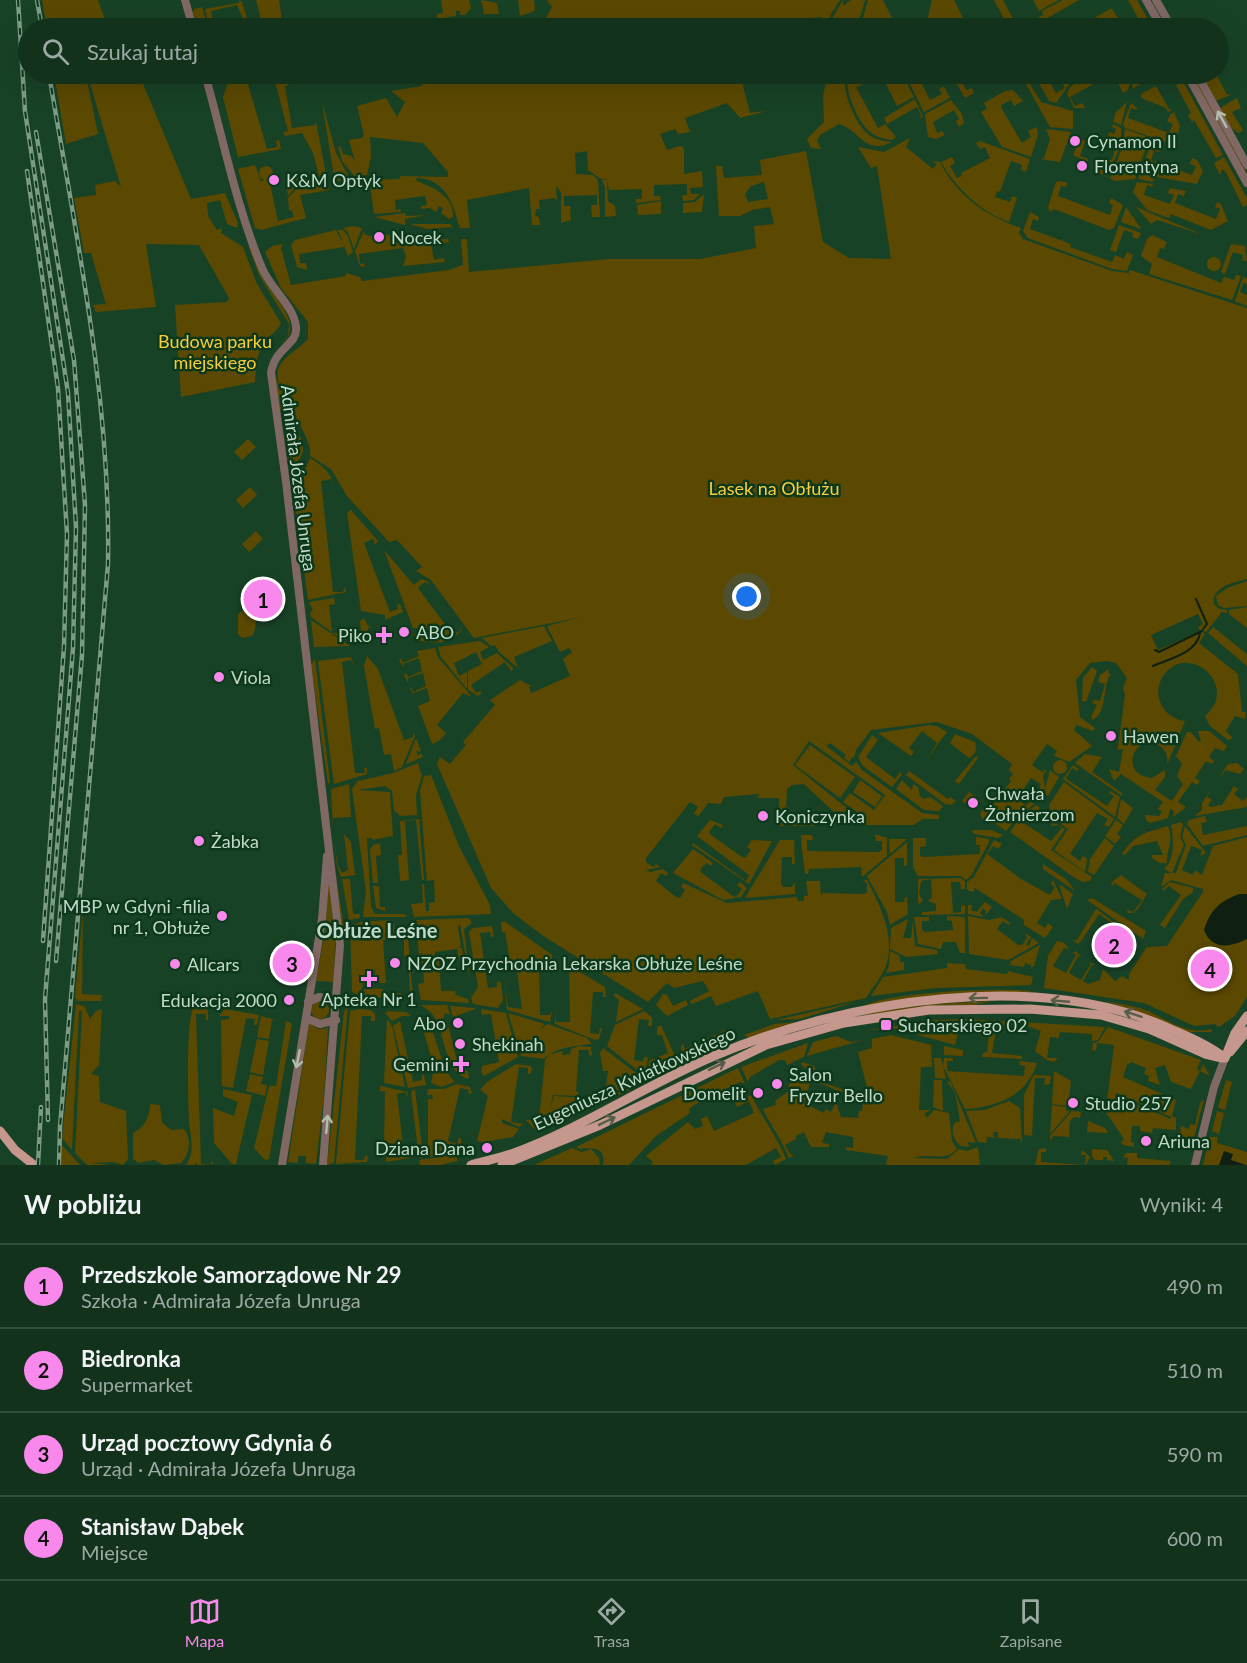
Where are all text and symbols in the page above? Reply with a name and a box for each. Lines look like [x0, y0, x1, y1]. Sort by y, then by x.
search box [18, 18, 1229, 84]
icon: search [39, 35, 72, 68]
text: Szukaj tutaj [87, 38, 198, 65]
one-way arrow [1216, 111, 1227, 129]
place label: Cynamon II [1087, 130, 1177, 152]
marker: Cynamon II [1068, 134, 1082, 148]
place label: Florentyna [1094, 155, 1179, 177]
marker: Florentyna [1075, 159, 1089, 173]
place label: K&M Optyk [286, 169, 382, 191]
marker: K&M Optyk [267, 173, 281, 187]
place label: Nocek [391, 226, 443, 248]
marker: Nocek [372, 230, 386, 244]
park label: Budowa parku miejskiego [158, 330, 272, 373]
street label: Admirała Józefa Unruga [277, 384, 321, 572]
park label: Lasek na Obłużu [709, 477, 839, 499]
pin: 1 [244, 576, 282, 622]
your location [732, 582, 761, 611]
place label: ABO [416, 621, 454, 643]
place label: Piko [338, 624, 372, 646]
marker: ABO [397, 625, 411, 639]
marker: Piko [377, 628, 391, 642]
place label: Viola [231, 666, 271, 688]
marker: Viola [212, 670, 226, 684]
place label: Hawen [1123, 725, 1179, 747]
marker: Hawen [1104, 729, 1118, 743]
place label: Chwała Żołnierzom [985, 782, 1075, 825]
marker: Chwała Żołnierzom [966, 796, 980, 810]
place label: Koniczynka [775, 805, 865, 827]
marker: Koniczynka [756, 809, 770, 823]
place label: Żabka [211, 830, 259, 852]
marker: Żabka [192, 834, 206, 848]
place label: MBP w Gdyni -filia nr 1, Obłuże [63, 895, 210, 938]
marker: MBP w Gdyni -filia nr 1, Obłuże [215, 909, 229, 923]
district label: Obłuże Leśne [316, 918, 438, 942]
pin: 2 [1094, 922, 1134, 968]
pin: 3 [272, 940, 312, 986]
pin: 4 [1190, 946, 1230, 992]
place label: NZOZ Przychodnia Lekarska Obłuże Leśne [407, 952, 743, 974]
place label: Allcars [187, 953, 240, 975]
marker: NZOZ Przychodnia Lekarska Obłuże Leśne [388, 956, 402, 970]
marker: Allcars [168, 957, 182, 971]
marker: Apteka Nr 1 [362, 972, 376, 986]
place label: Apteka Nr 1 [321, 988, 417, 1010]
place label: Edukacja 2000 [161, 989, 277, 1011]
one-way arrow [968, 992, 988, 1004]
marker: Edukacja 2000 [282, 993, 296, 1007]
one-way arrow [1050, 995, 1070, 1006]
one-way arrow [1124, 1008, 1143, 1019]
place label: Abo [414, 1012, 446, 1034]
place label: Sucharskiego 02 [898, 1014, 1027, 1036]
marker: Abo [451, 1016, 465, 1030]
marker: Sucharskiego 02 [879, 1018, 893, 1032]
street label: Eugeniusza Kwiatkowskiego [529, 1021, 739, 1135]
place label: Shekinah [472, 1033, 544, 1055]
marker: Shekinah [453, 1037, 467, 1051]
one-way arrow [292, 1049, 303, 1068]
place label: Gemini [393, 1053, 449, 1075]
marker: Gemini [454, 1057, 468, 1071]
one-way arrow [708, 1060, 726, 1072]
place label: Salon Fryzur Bello [789, 1063, 883, 1106]
marker: Salon Fryzur Bello [770, 1077, 784, 1091]
place label: Domelit [683, 1082, 747, 1104]
marker: Domelit [751, 1086, 765, 1100]
place label: Studio 257 [1085, 1092, 1171, 1114]
marker: Studio 257 [1066, 1096, 1080, 1110]
one-way arrow [322, 1114, 333, 1134]
one-way arrow [597, 1115, 615, 1127]
place label: Ariuna [1158, 1130, 1210, 1152]
marker: Ariuna [1139, 1134, 1153, 1148]
place label: Dziana Dana [375, 1137, 475, 1159]
marker: Dziana Dana [480, 1141, 494, 1155]
text: W pobliżu [24, 1188, 142, 1220]
text: Wyniki: 4 [1140, 1192, 1223, 1216]
text: Przedszkole Samorządowe Nr 29 [81, 1261, 401, 1288]
text: 1 [38, 1274, 49, 1298]
text: 490 m [1167, 1274, 1223, 1298]
text: Szkoła · Admirała Józefa Unruga [81, 1288, 361, 1312]
text: Biedronka [81, 1345, 181, 1372]
text: 2 [38, 1358, 49, 1382]
text: 510 m [1167, 1358, 1223, 1382]
text: Supermarket [81, 1372, 193, 1396]
text: Urząd pocztowy Gdynia 6 [81, 1429, 332, 1456]
text: 3 [38, 1442, 49, 1466]
text: 590 m [1167, 1442, 1223, 1466]
text: Urząd · Admirała Józefa Unruga [81, 1456, 356, 1480]
text: Stanisław Dąbek [81, 1513, 244, 1540]
text: 4 [38, 1526, 49, 1550]
text: 600 m [1167, 1526, 1223, 1550]
text: Miejsce [81, 1540, 148, 1564]
tab: Mapa [185, 1595, 224, 1650]
tab: Trasa [594, 1595, 630, 1650]
tab: Zapisane [1000, 1595, 1062, 1650]

